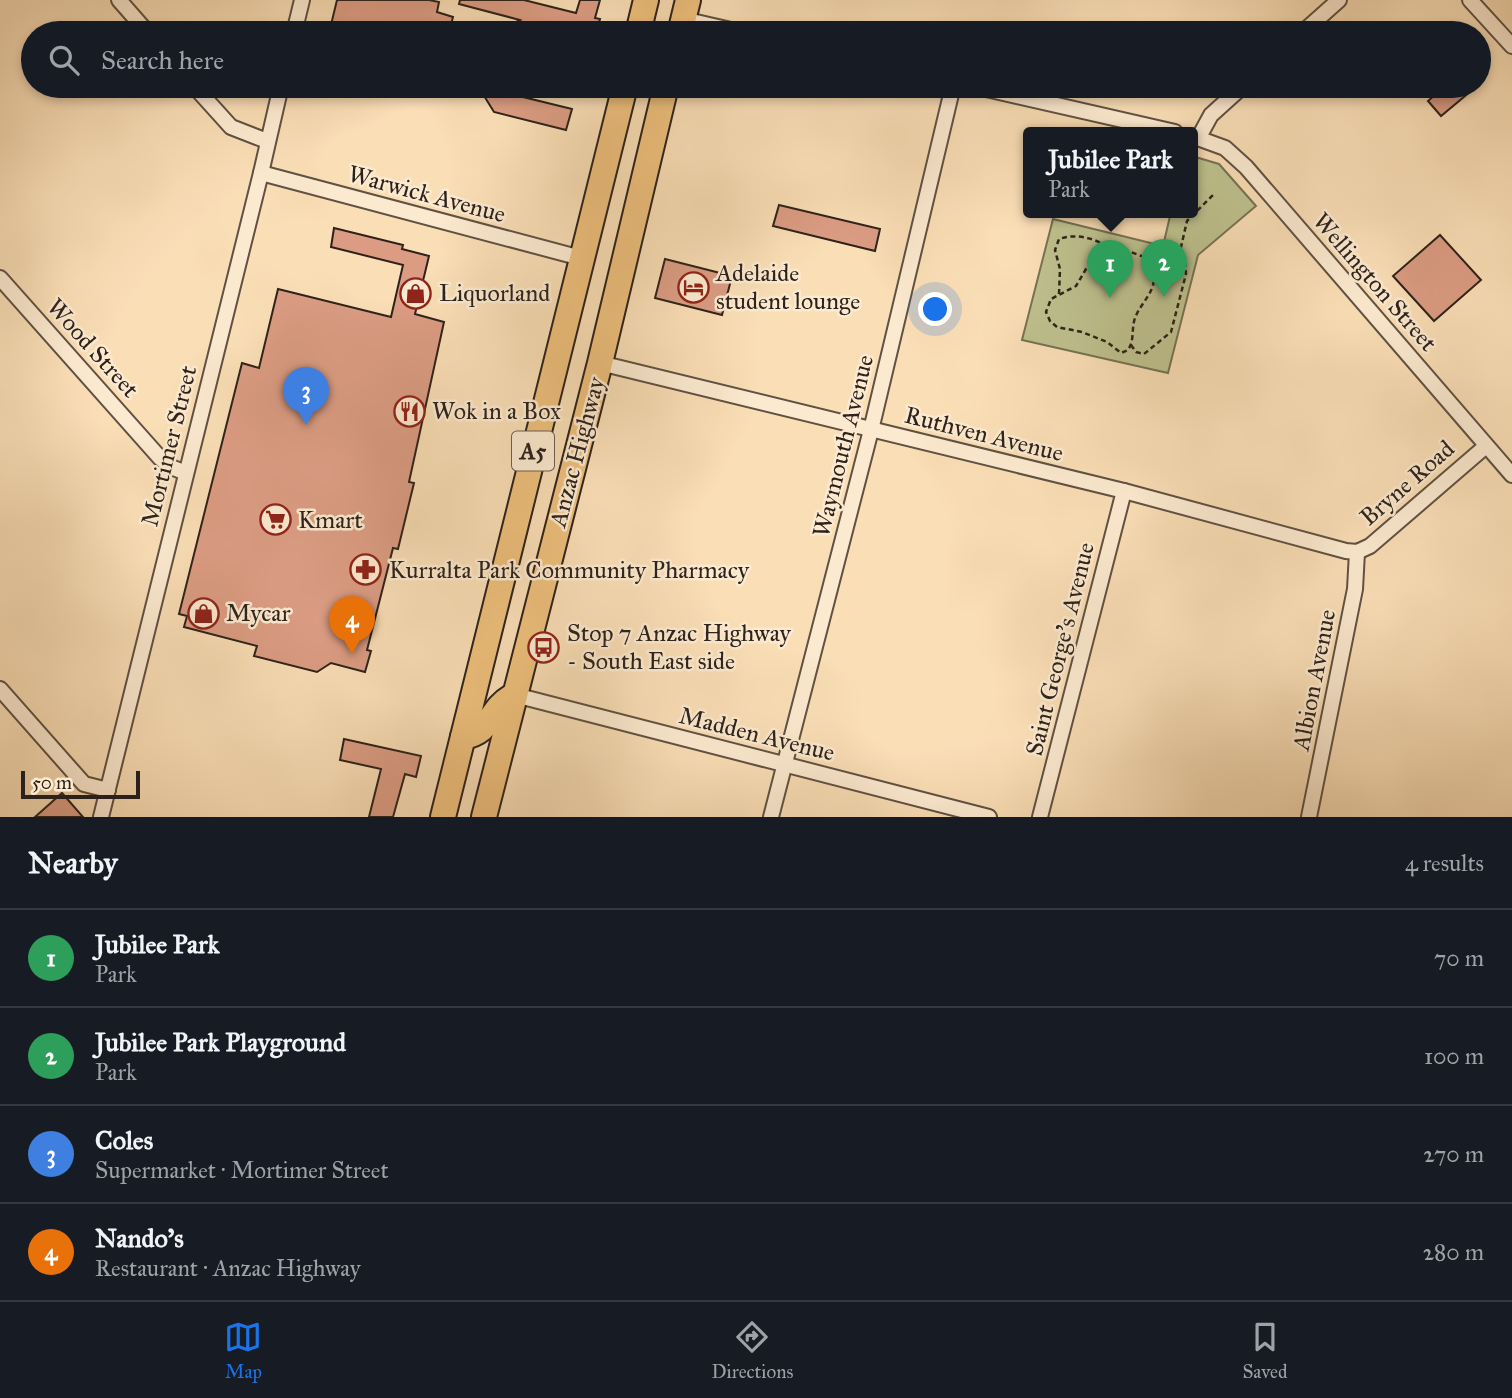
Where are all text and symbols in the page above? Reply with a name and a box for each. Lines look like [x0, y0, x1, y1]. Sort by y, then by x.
search box [21, 21, 1491, 98]
icon: search [45, 41, 83, 79]
text: Search here [101, 44, 224, 76]
popup [1023, 127, 1198, 218]
text: Jubilee Park [1048, 143, 1173, 175]
street label: Warwick Avenue [345, 159, 509, 229]
text: Park [1048, 175, 1090, 203]
street label: Wellington Street [1307, 206, 1444, 358]
pin: 2 [1141, 239, 1187, 297]
pin: 1 [1087, 240, 1133, 298]
place label: Adelaide student lounge [715, 258, 860, 316]
hotel icon: Adelaide student lounge [676, 270, 710, 304]
shop icon: Liquorland [399, 276, 433, 310]
place label: Liquorland [439, 278, 550, 308]
street label: Wood Street [41, 292, 146, 404]
your location [918, 292, 952, 326]
street label: Waymouth Avenue [806, 352, 880, 540]
street label: Mortimer Street [135, 362, 204, 529]
pin: 3 [283, 367, 329, 425]
street label: Anzac Highway [542, 373, 612, 531]
restaurant icon: Wok in a Box [392, 394, 426, 428]
place label: Wok in a Box [432, 396, 561, 426]
street label: Ruthven Avenue [902, 400, 1066, 468]
road number: A5 [512, 432, 554, 471]
street label: Bryne Road [1354, 434, 1460, 532]
supermarket icon: Kmart [258, 503, 292, 537]
place label: Kmart [298, 505, 363, 535]
street label: Saint George's Avenue [1019, 539, 1101, 759]
pharmacy icon: Kurralta Park Community Pharmacy [349, 553, 383, 587]
place label: Kurralta Park Community Pharmacy [389, 555, 750, 585]
shop icon: Mycar [186, 596, 220, 630]
pin: 4 [329, 596, 375, 654]
place label: Mycar [226, 598, 290, 628]
street label: Albion Avenue [1285, 607, 1342, 754]
place label: Stop 7 Anzac Highway - South East side [567, 618, 792, 676]
bus stop icon: Stop 7 Anzac Highway - South East side [527, 630, 561, 664]
street label: Madden Avenue [676, 700, 838, 768]
scale bar [21, 768, 140, 800]
text: 50 m [32, 771, 72, 794]
text: Nearby [28, 845, 118, 881]
text: 4 results [1405, 849, 1484, 877]
text: Jubilee Park [95, 928, 220, 960]
text: 1 [46, 944, 56, 972]
text: 70 m [1434, 944, 1484, 972]
text: Park [95, 960, 137, 988]
text: Jubilee Park Playground [95, 1026, 346, 1058]
text: 2 [45, 1042, 57, 1070]
text: 100 m [1424, 1042, 1484, 1070]
text: Park [95, 1058, 137, 1086]
text: Coles [95, 1124, 153, 1156]
text: 3 [46, 1140, 56, 1168]
text: 270 m [1423, 1140, 1484, 1168]
text: Supermarket · Mortimer Street [95, 1156, 389, 1184]
text: Nando's [95, 1222, 184, 1254]
text: 4 [45, 1238, 57, 1266]
text: 280 m [1423, 1238, 1484, 1266]
text: Restaurant · Anzac Highway [95, 1254, 361, 1282]
tab: Map [224, 1318, 262, 1383]
tab: Directions [711, 1318, 793, 1383]
tab: Saved [1242, 1318, 1288, 1383]

